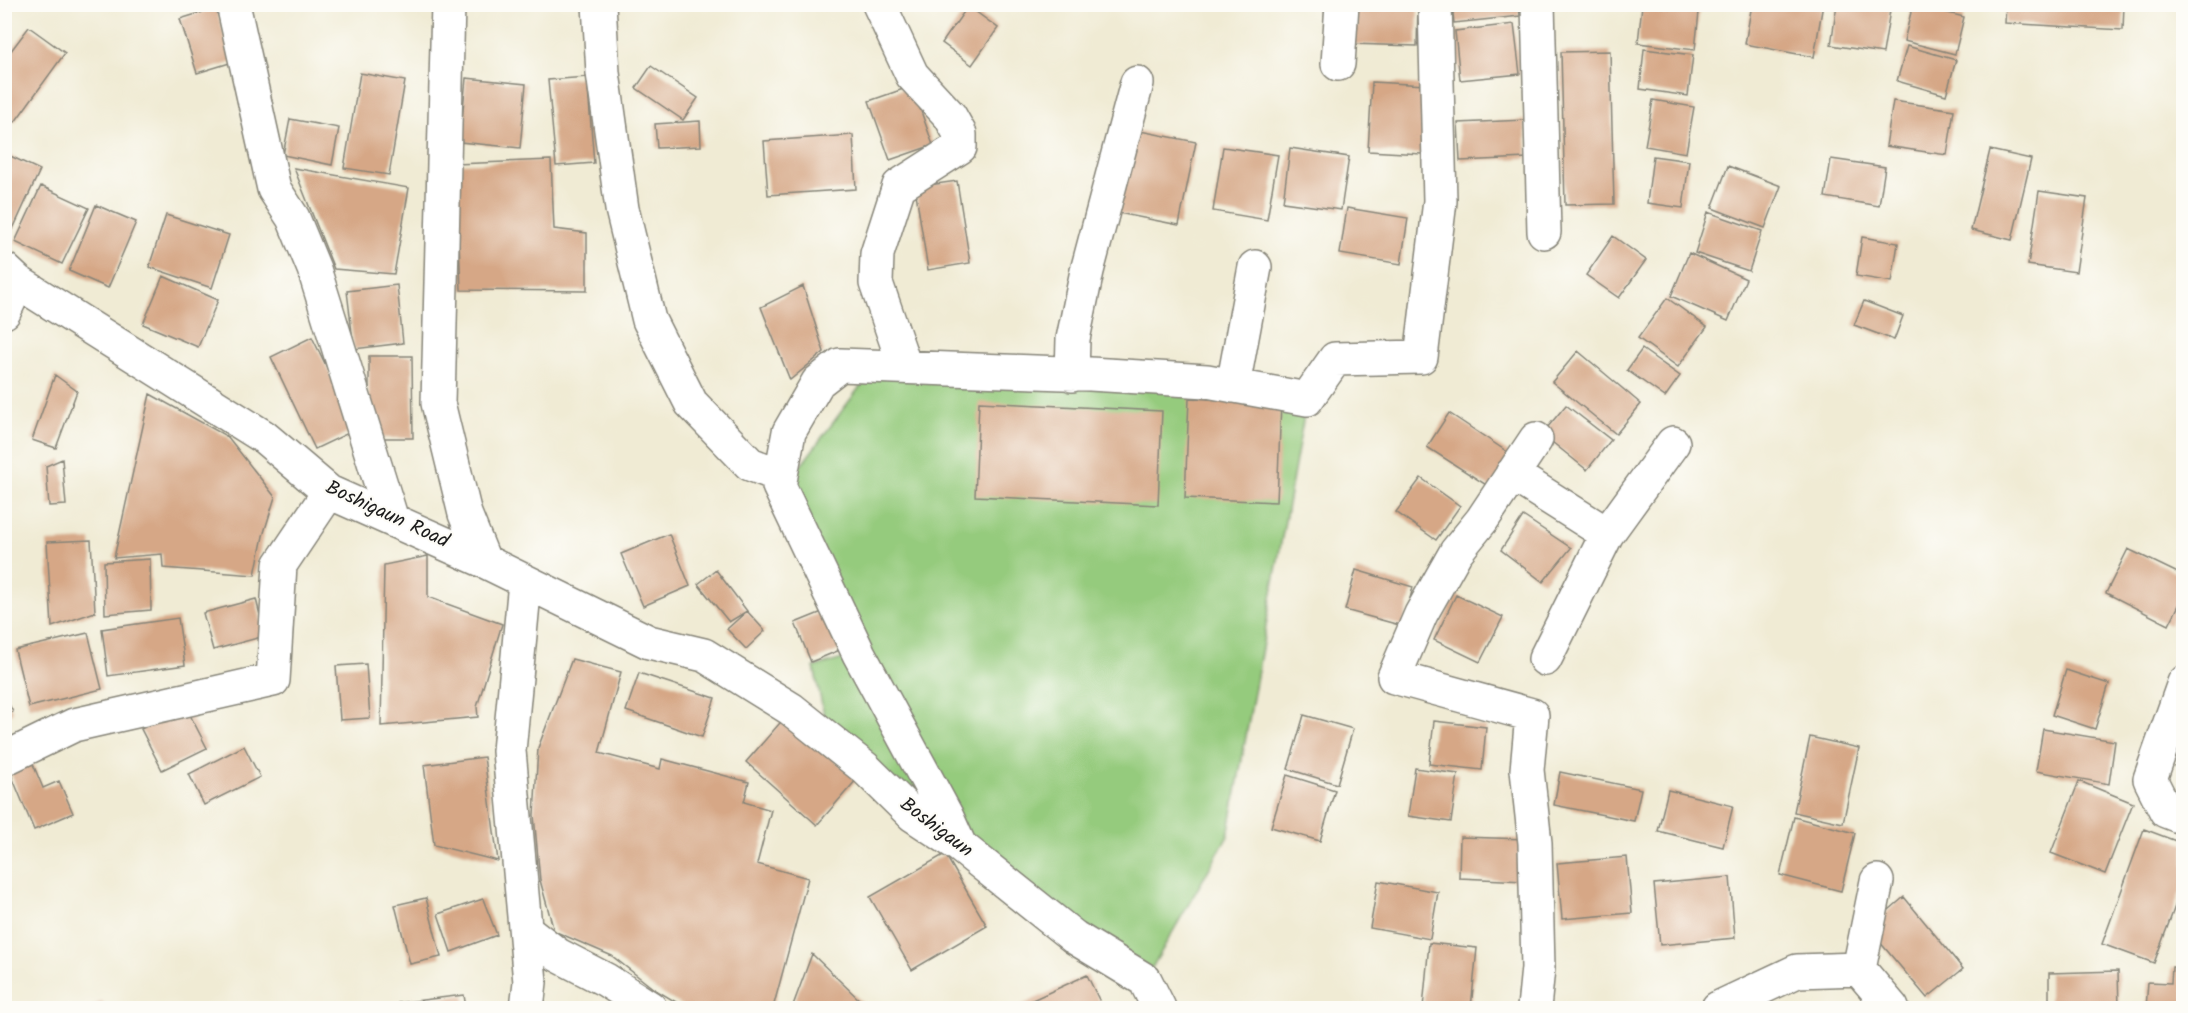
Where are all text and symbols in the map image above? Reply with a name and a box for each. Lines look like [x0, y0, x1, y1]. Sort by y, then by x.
street label: Boshigaun Road [320, 472, 455, 558]
street label: Boshigaun [892, 790, 980, 866]

